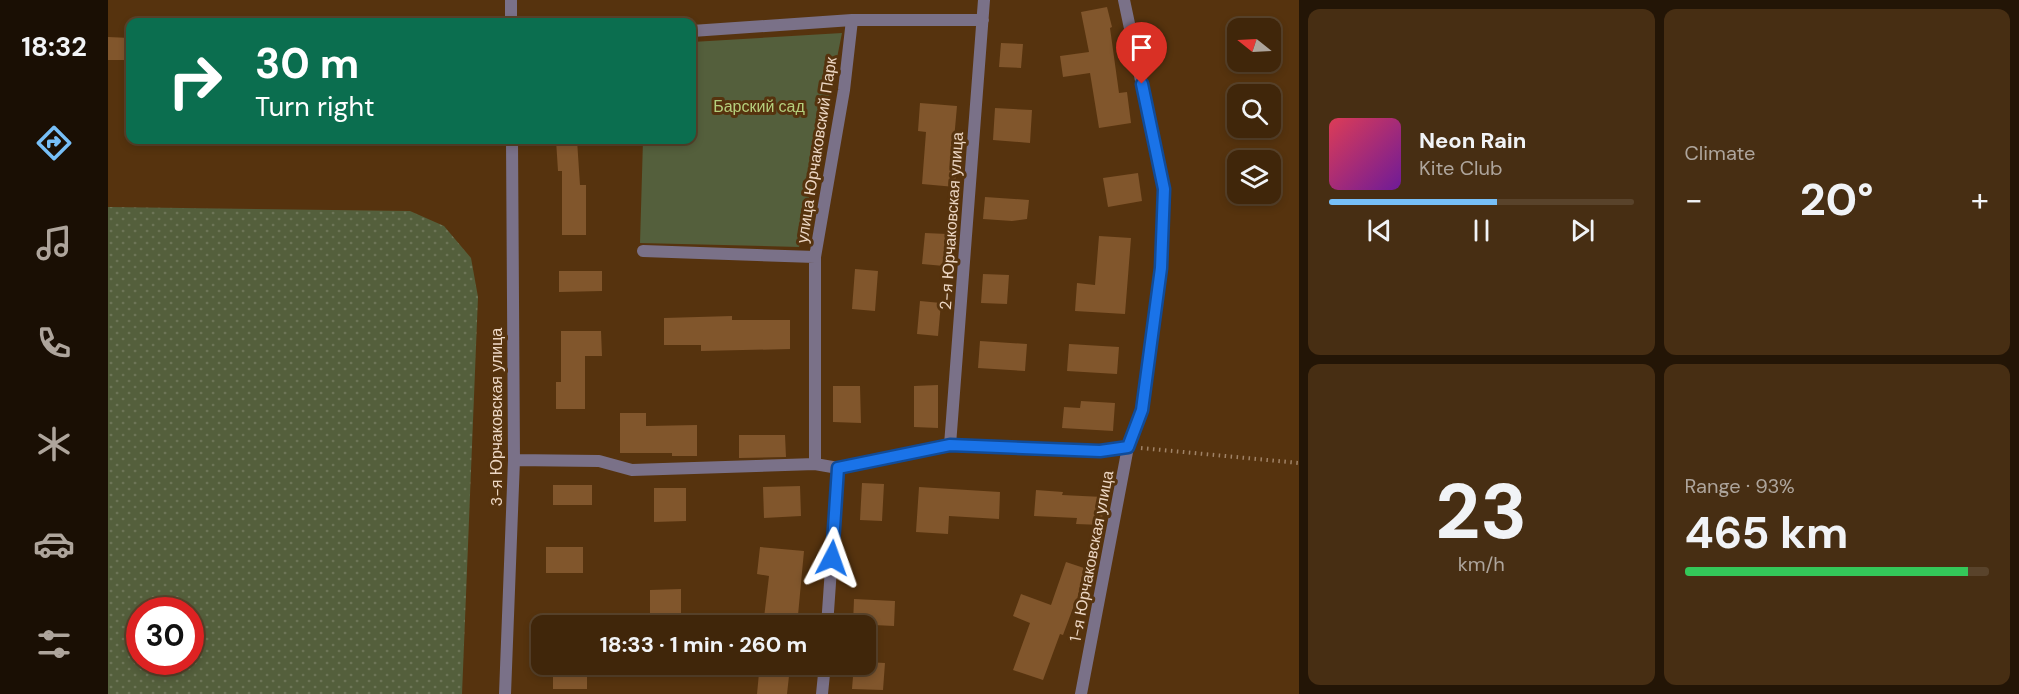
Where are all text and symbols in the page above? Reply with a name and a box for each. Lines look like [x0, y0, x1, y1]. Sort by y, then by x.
north arrow [1227, 18, 1281, 72]
map controls [1227, 18, 1281, 204]
pin [1116, 22, 1167, 84]
text: 18:32 [21, 29, 87, 64]
icon: arrive [1125, 31, 1158, 64]
text: 30 m [255, 36, 359, 91]
icon: right [156, 42, 234, 120]
street label: улица Юрчаковский Парк [791, 55, 842, 245]
button: search [1227, 84, 1281, 138]
text: Turn right [255, 89, 375, 124]
park label: Барский сад [713, 96, 805, 117]
icon: directions [33, 122, 75, 164]
text: Neon Rain [1419, 126, 1526, 155]
street label: 2-я Юрчаковская улица [935, 131, 968, 311]
text: Climate [1685, 140, 1755, 166]
button: layers [1227, 150, 1281, 204]
text: Kite Club [1419, 155, 1503, 181]
text: 20° [1800, 170, 1874, 229]
text: − [1685, 178, 1703, 221]
text: + [1971, 178, 1989, 221]
icon: previous [1363, 214, 1396, 247]
icon: pause [1465, 214, 1498, 247]
icon: next [1566, 214, 1599, 247]
icon: music [33, 222, 75, 264]
icon: phone [33, 322, 75, 364]
street label: 3-я Юрчаковская улица [486, 328, 507, 506]
icon: climate [33, 423, 75, 465]
text: 23 [1435, 461, 1527, 562]
street label: 1-я Юрчаковская улица [1065, 469, 1118, 644]
text: Range · 93% [1685, 473, 1795, 499]
text: 465 km [1685, 503, 1848, 562]
icon: car [33, 523, 75, 565]
position arrow [800, 526, 864, 590]
text: km/h [1458, 551, 1505, 577]
speed limit sign: 30 [126, 597, 204, 675]
icon: filters [33, 623, 75, 665]
text: 18:33 · 1 min · 260 m [600, 630, 807, 659]

